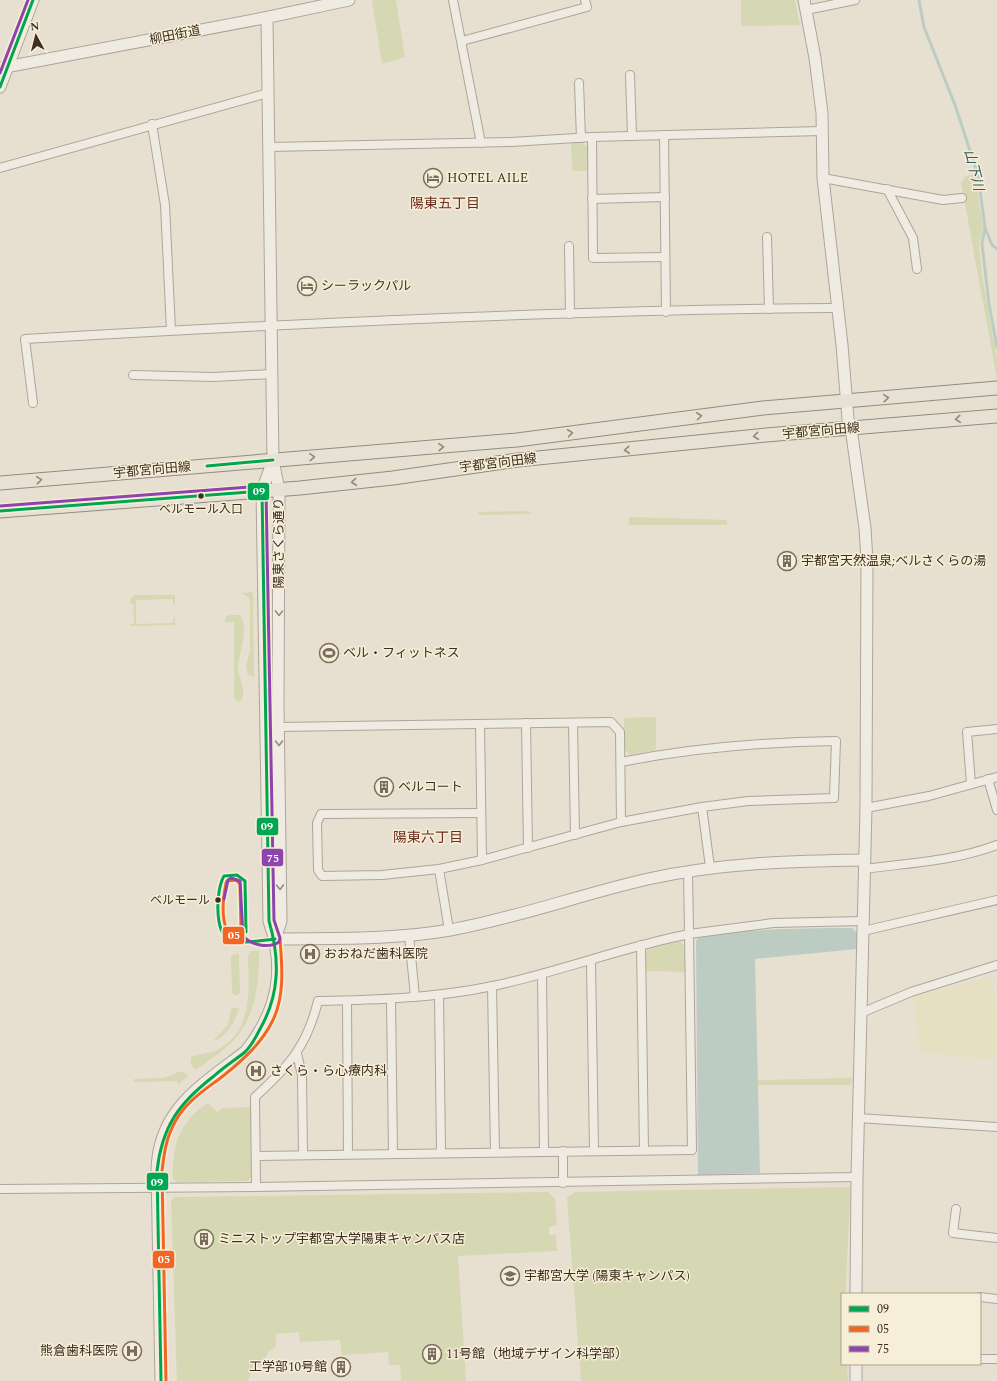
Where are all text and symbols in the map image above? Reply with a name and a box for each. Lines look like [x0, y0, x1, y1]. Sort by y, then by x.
north arrow [16, 16, 56, 56]
text: N [29, 18, 40, 36]
street label: 柳田街道 [148, 20, 202, 50]
water label: 山下川 [959, 147, 990, 195]
hotel icon: HOTEL AILE [422, 167, 444, 189]
place label: HOTEL AILE [447, 168, 528, 188]
district label: 陽東五丁目 [410, 193, 480, 214]
hotel icon: シーラックパル [296, 275, 318, 297]
place label: シーラックパル [321, 276, 411, 296]
one-way arrow [883, 393, 889, 402]
one-way arrow [696, 412, 702, 421]
one-way arrow [955, 415, 961, 424]
street label: 宇都宮向田線 [781, 418, 861, 444]
one-way arrow [567, 429, 573, 438]
one-way arrow [753, 432, 759, 441]
one-way arrow [438, 442, 444, 451]
one-way arrow [624, 445, 630, 454]
street label: 宇都宮向田線 [458, 448, 538, 478]
one-way arrow [308, 452, 315, 461]
street label: 宇都宮向田線 [112, 457, 192, 483]
one-way arrow [36, 475, 42, 484]
one-way arrow [351, 478, 357, 487]
line badge: 09 [247, 482, 270, 501]
text: 09 [253, 483, 265, 500]
marker: ベルモール入口 [196, 491, 206, 501]
street label: 陽東さくら通り [269, 497, 289, 589]
place label: ベルモール入口 [159, 500, 243, 519]
building icon: 宇都宮天然温泉;ベルさくらの湯 [776, 550, 798, 572]
place label: 宇都宮天然温泉;ベルさくらの湯 [801, 551, 986, 571]
one-way arrow [275, 610, 283, 616]
sports icon: ベル・フィットネス [318, 642, 340, 664]
place label: ベル・フィットネス [343, 643, 460, 663]
one-way arrow [275, 740, 283, 746]
building icon: ベルコート [373, 776, 395, 798]
place label: ベルコート [398, 777, 463, 797]
line badge: 09 [256, 817, 279, 836]
text: 09 [261, 818, 273, 835]
district label: 陽東六丁目 [393, 827, 463, 848]
line badge: 75 [261, 848, 284, 867]
text: 75 [267, 850, 279, 867]
one-way arrow [276, 884, 284, 890]
place label: ベルモール [150, 891, 210, 910]
marker: ベルモール [213, 895, 223, 905]
line badge: 05 [222, 926, 245, 945]
text: 05 [228, 927, 240, 944]
hospital icon: おおねだ歯科医院 [299, 943, 321, 965]
place label: おおねだ歯科医院 [324, 944, 428, 964]
hospital icon: さくら・ら心療内科 [245, 1060, 267, 1082]
place label: さくら・ら心療内科 [270, 1061, 387, 1081]
line badge: 09 [146, 1172, 169, 1191]
text: 09 [151, 1174, 163, 1191]
building icon: ミニストップ宇都宮大学陽東キャンパス店 [193, 1228, 215, 1250]
place label: ミニストップ宇都宮大学陽東キャンパス店 [218, 1229, 465, 1249]
line badge: 05 [152, 1250, 175, 1269]
text: 05 [158, 1251, 170, 1268]
school or university icon: 宇都宮大学 (陽東キャンパス) [499, 1265, 521, 1287]
place label: 宇都宮大学 (陽東キャンパス) [524, 1266, 690, 1286]
legend [841, 1293, 981, 1365]
text: 09 [877, 1300, 889, 1319]
text: 05 [877, 1320, 889, 1339]
hospital icon: 熊倉歯科医院 [121, 1340, 143, 1362]
text: 75 [877, 1340, 889, 1359]
place label: 熊倉歯科医院 [40, 1341, 118, 1361]
building icon: 11号館（地域デザイン科学部） [421, 1343, 443, 1365]
place label: 11号館（地域デザイン科学部） [446, 1344, 628, 1364]
building icon: 工学部10号館 [330, 1356, 352, 1378]
place label: 工学部10号館 [249, 1357, 327, 1377]

